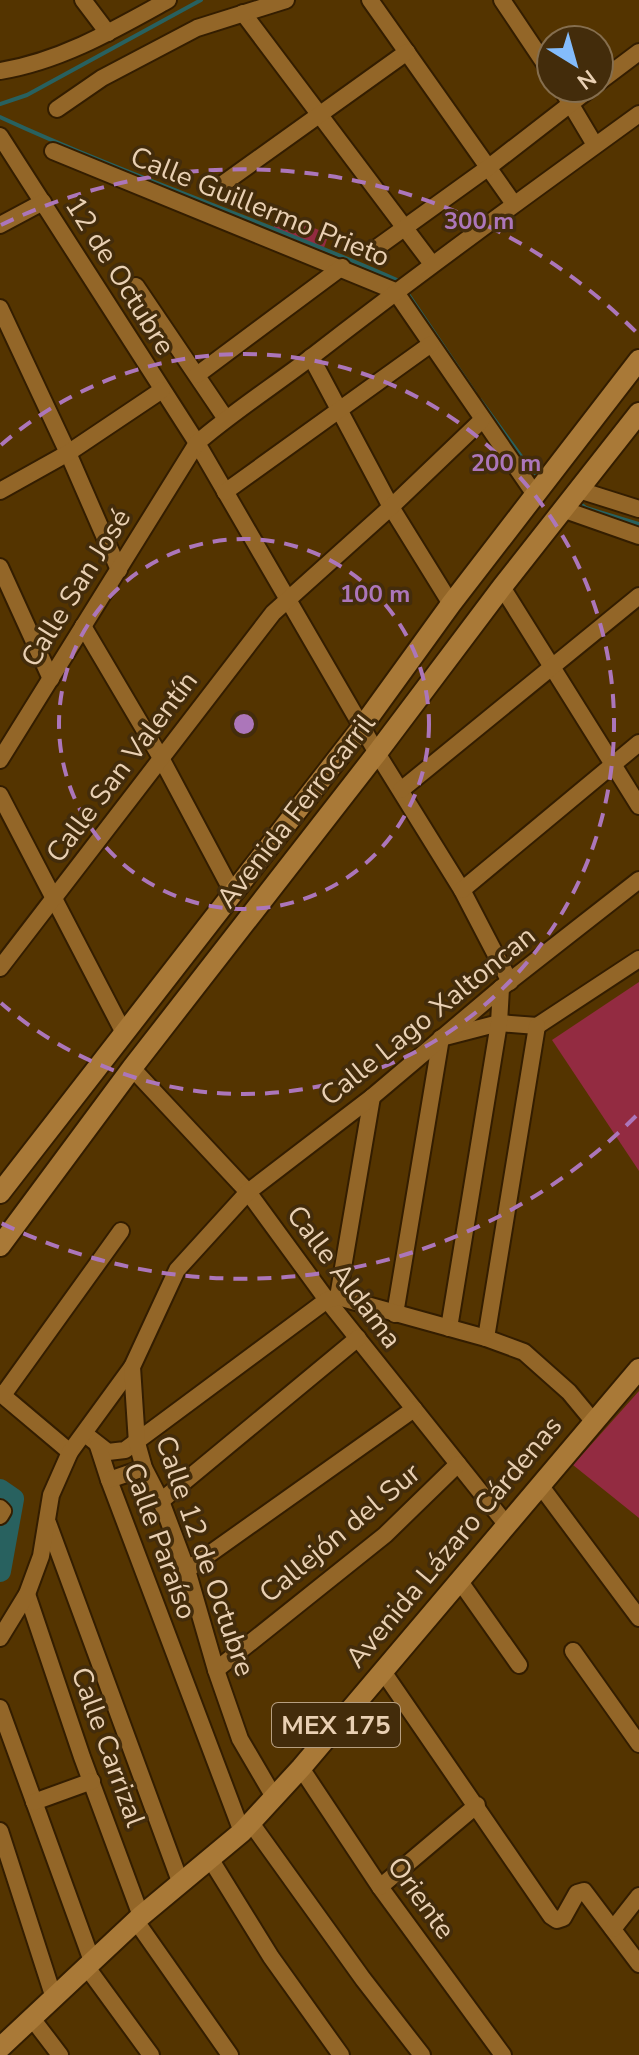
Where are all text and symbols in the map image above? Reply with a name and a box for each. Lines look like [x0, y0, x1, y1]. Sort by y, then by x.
north arrow [535, 24, 615, 104]
text: N [571, 62, 602, 96]
street label: Calle Guillermo Prieto [125, 138, 395, 276]
street label: 12 de Octubre [56, 190, 184, 362]
text: 300 m [444, 205, 514, 237]
text: 200 m [471, 447, 541, 479]
street label: Calle San José [12, 502, 140, 674]
text: 100 m [340, 578, 410, 610]
street label: Calle San Valentín [37, 663, 207, 871]
street label: Avenida Ferrocarril [208, 705, 384, 916]
centre of rings [230, 710, 258, 738]
street label: Calle Lago Xaltoncan [312, 917, 544, 1115]
street label: Calle Aldama [278, 1198, 410, 1356]
street label: Avenida Lázaro Cárdenas [337, 1408, 571, 1676]
street label: Calle 12 de Octubre [146, 1431, 264, 1681]
street label: Callejón del Sur [251, 1454, 429, 1612]
street label: Calle Paraíso [114, 1457, 206, 1625]
street label: Calle Carrizal [62, 1662, 155, 1833]
road number: MEX 175 [272, 1703, 400, 1747]
street label: Oriente [378, 1849, 464, 1947]

